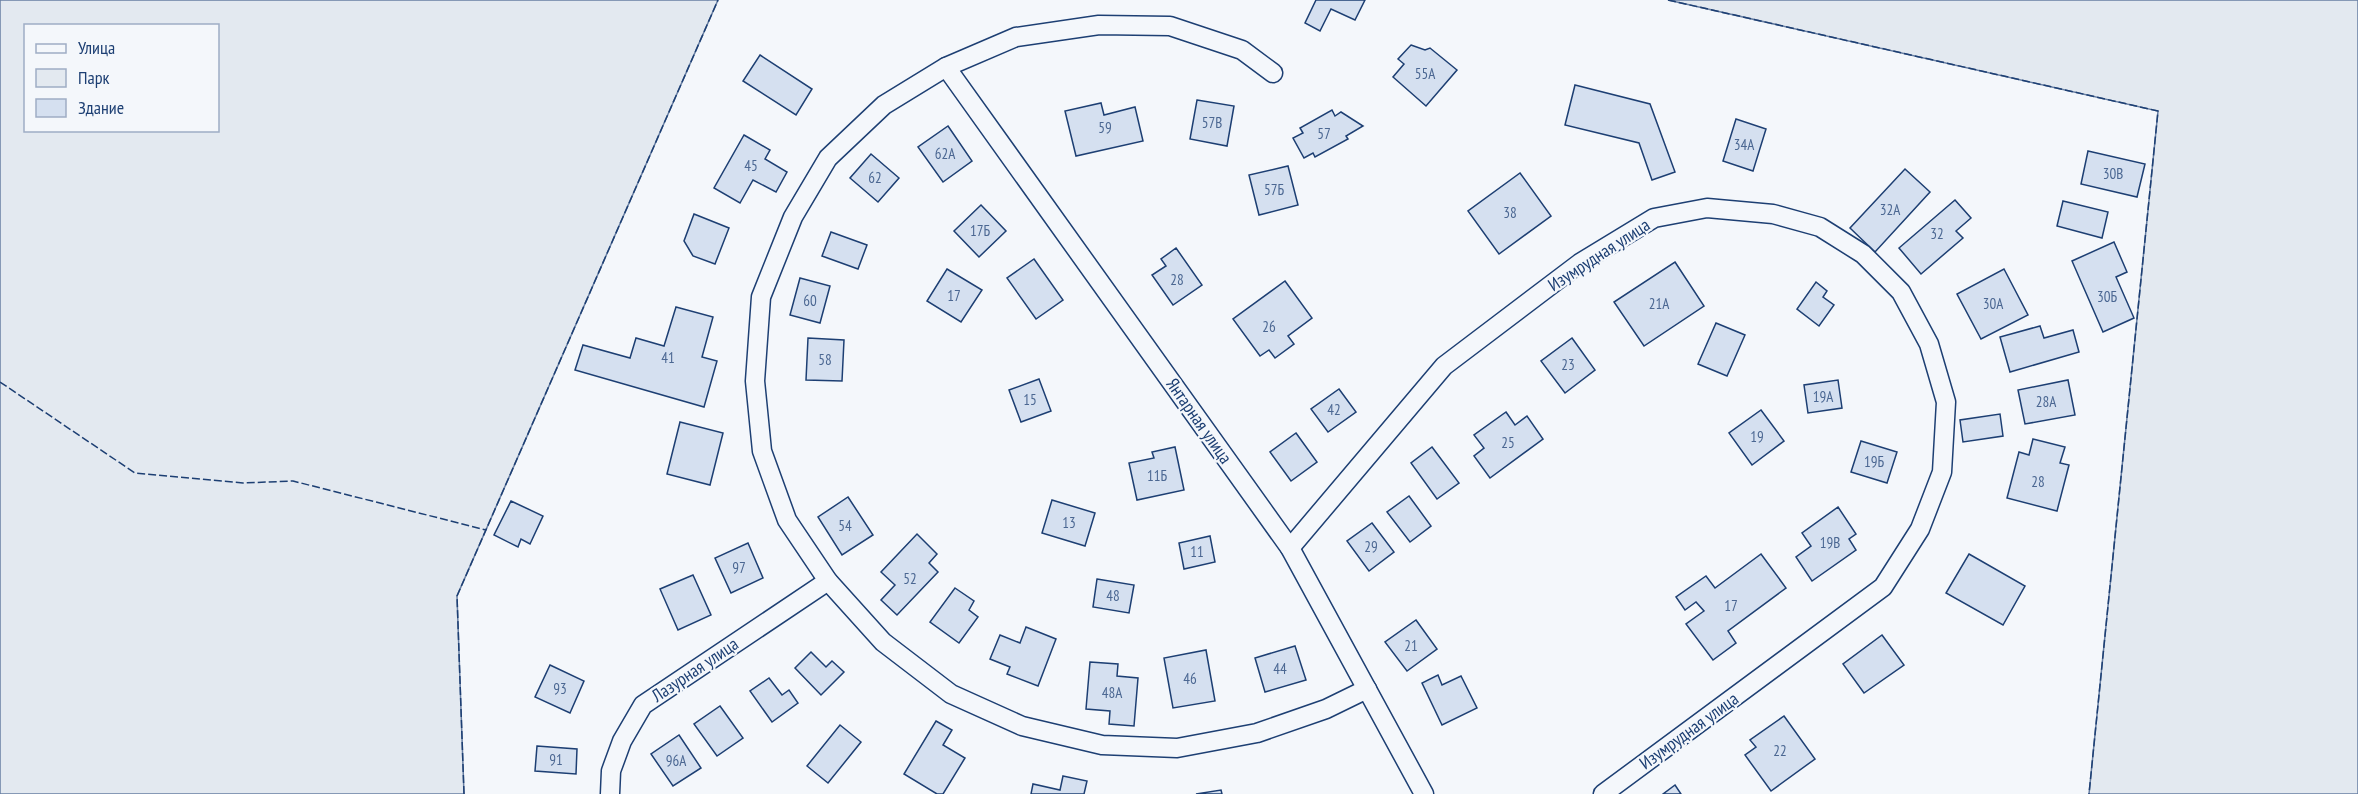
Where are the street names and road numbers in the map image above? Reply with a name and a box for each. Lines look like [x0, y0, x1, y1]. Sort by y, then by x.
street label: Изумрудная улица [1543, 213, 1654, 296]
street label: Янтарная улица [1161, 373, 1237, 468]
street label: Лазурная улица [646, 632, 743, 708]
street label: Изумрудная улица [1635, 687, 1743, 774]

